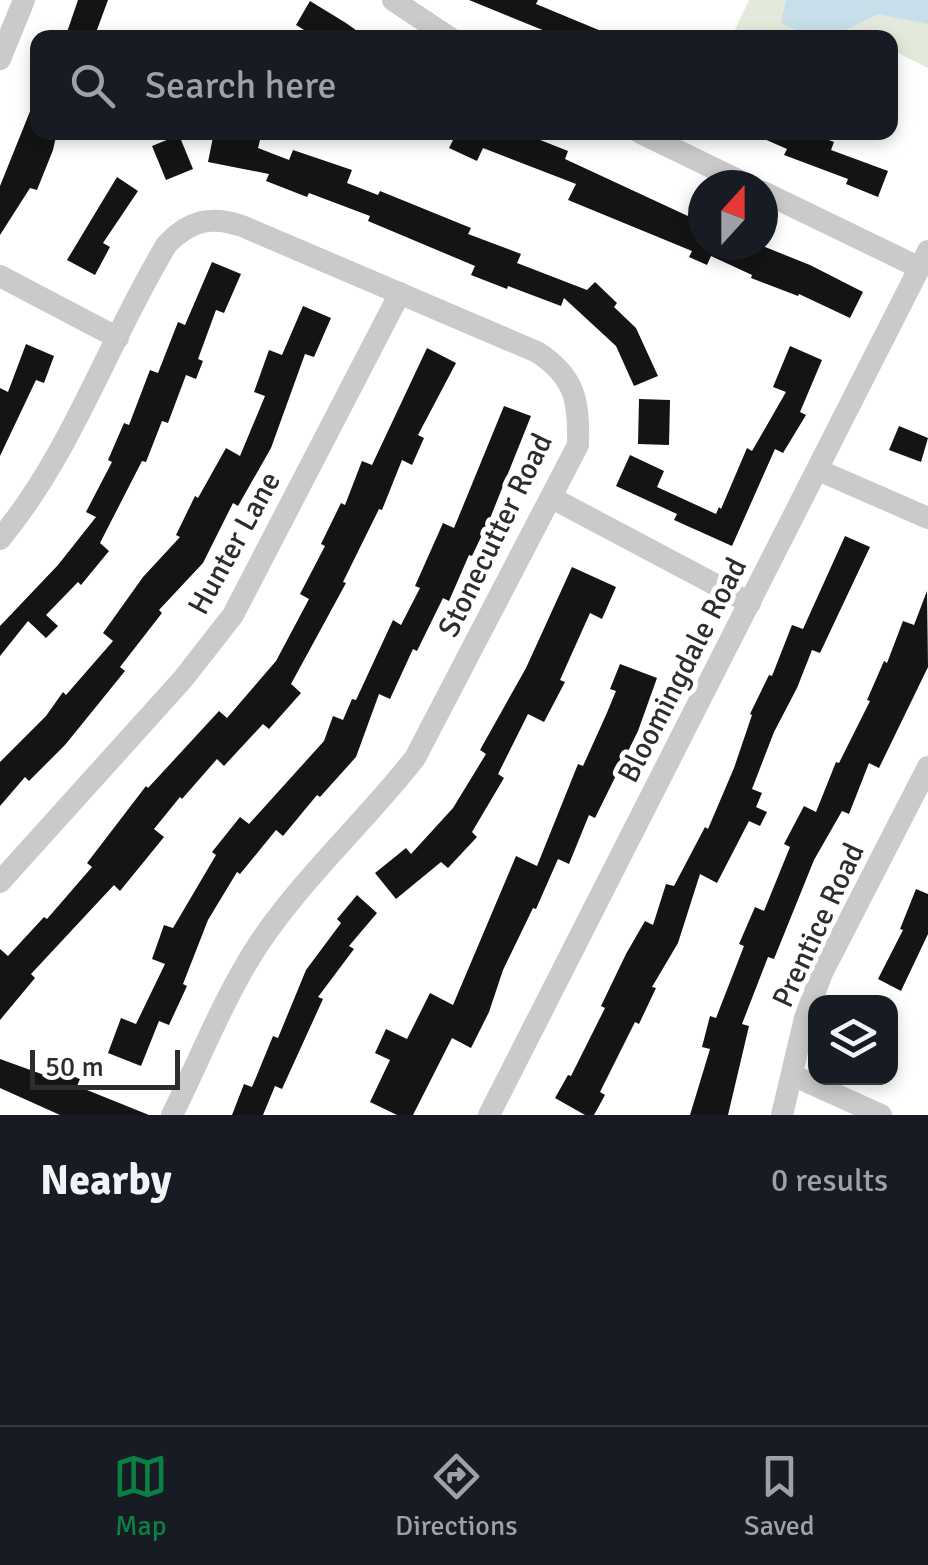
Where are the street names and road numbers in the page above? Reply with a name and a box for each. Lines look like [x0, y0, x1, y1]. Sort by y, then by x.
street label: Stonecutter Road [430, 427, 561, 643]
street label: Hunter Lane [180, 465, 289, 621]
street label: Bloomingdale Road [610, 552, 755, 789]
street label: Prentice Road [764, 837, 873, 1013]

